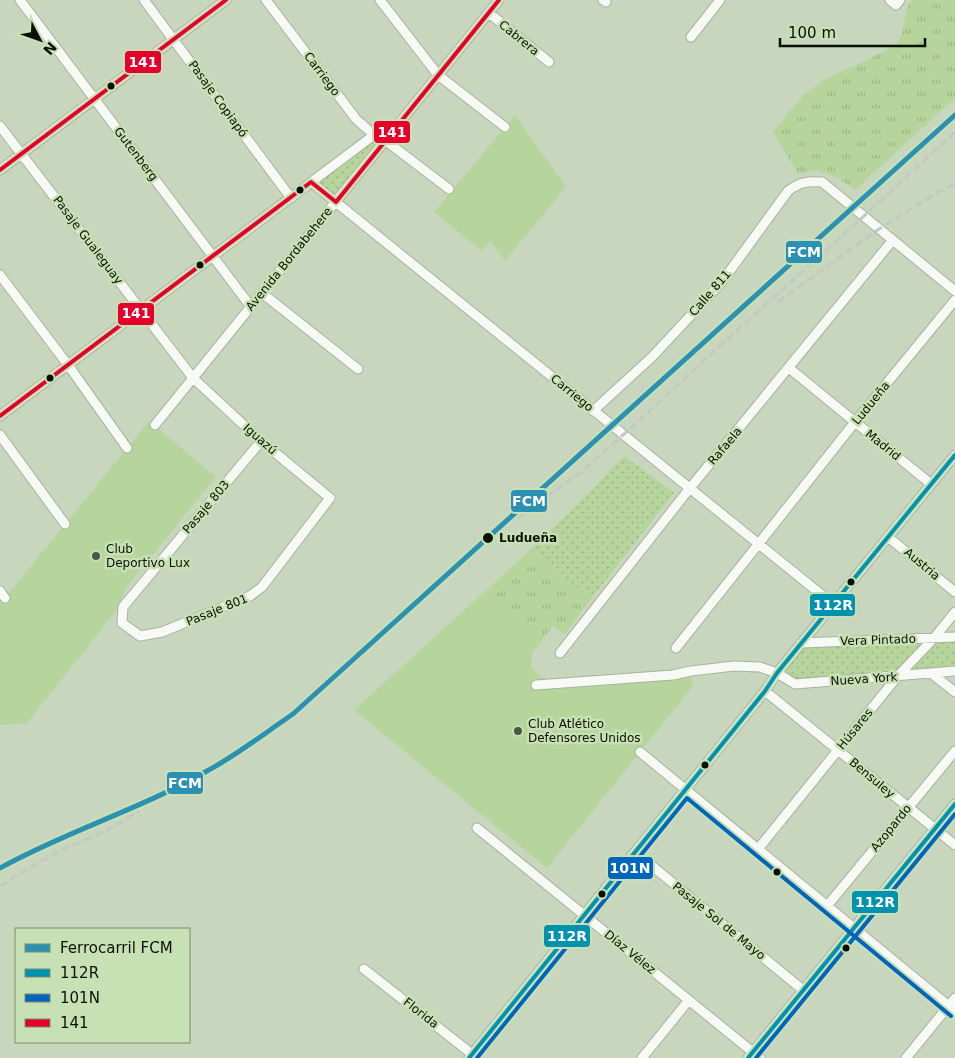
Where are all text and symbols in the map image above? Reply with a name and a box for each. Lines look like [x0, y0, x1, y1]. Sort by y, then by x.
north arrow [15, 15, 65, 65]
scale bar [780, 15, 925, 47]
street label: Cabrera [496, 18, 542, 58]
text: 100 m [788, 24, 836, 42]
text: N [40, 39, 60, 58]
street label: Carriego [301, 49, 343, 99]
line badge: 141 [124, 50, 162, 74]
text: 141 [128, 54, 158, 70]
street label: Pasaje Copiapó [186, 58, 250, 140]
unlabelled marker [106, 81, 116, 91]
line badge: 141 [373, 120, 411, 144]
street label: Gutenberg [111, 124, 161, 184]
text: 141 [377, 124, 407, 140]
unlabelled marker [295, 185, 305, 195]
street label: Pasaje Gualeguay [50, 193, 126, 287]
street label: Avenida Bordabehere [243, 204, 335, 314]
line badge: FCM [785, 240, 823, 264]
text: FCM [787, 244, 821, 260]
unlabelled marker [195, 260, 205, 270]
street label: Calle 811 [686, 267, 734, 319]
line badge: 141 [117, 302, 155, 326]
text: 141 [121, 305, 151, 321]
street label: Carriego [548, 371, 596, 415]
unlabelled marker [45, 373, 55, 383]
street label: Ludueña [849, 379, 893, 427]
street label: Iguazú [240, 421, 280, 457]
street label: Rafaela [705, 424, 745, 468]
street label: Madrid [863, 427, 903, 463]
street label: Pasaje 803 [180, 478, 232, 536]
line badge: FCM [510, 489, 548, 513]
text: FCM [512, 493, 546, 509]
marker: Ludueña [481, 531, 495, 545]
place label: Ludueña [499, 531, 557, 545]
place label: Club Deportivo Lux [106, 542, 190, 570]
street label: Austria [901, 545, 943, 583]
marker: Club Deportivo Lux [90, 550, 102, 562]
unlabelled marker [846, 577, 856, 587]
street label: Pasaje 801 [184, 591, 250, 629]
line badge: 112R [809, 593, 856, 617]
text: 112R [813, 597, 853, 613]
street label: Vera Pintado [840, 632, 916, 648]
street label: Nueva York [830, 670, 898, 688]
street label: Húsares [834, 706, 876, 752]
place label: Club Atlético Defensores Unidos [528, 717, 640, 745]
marker: Club Atlético Defensores Unidos [512, 725, 524, 737]
street label: Bensuley [846, 755, 898, 801]
unlabelled marker [700, 760, 710, 770]
line badge: FCM [166, 771, 204, 795]
text: FCM [168, 775, 202, 791]
street label: Azopardo [868, 802, 914, 854]
line badge: 101N [607, 856, 654, 880]
text: 101N [610, 860, 650, 876]
unlabelled marker [772, 867, 782, 877]
street label: Pasaje Sol de Mayo [670, 879, 768, 963]
unlabelled marker [597, 889, 607, 899]
line badge: 112R [851, 890, 899, 914]
text: 112R [855, 894, 895, 910]
line badge: 112R [543, 924, 591, 948]
street label: Díaz Vélez [602, 927, 658, 977]
legend [15, 928, 190, 1043]
text: 112R [547, 928, 587, 944]
text: Ferrocarril FCM [60, 939, 173, 957]
unlabelled marker [841, 943, 851, 953]
text: 112R [60, 964, 99, 982]
text: 101N [60, 989, 100, 1007]
street label: Florida [401, 995, 441, 1031]
text: 141 [60, 1014, 89, 1032]

